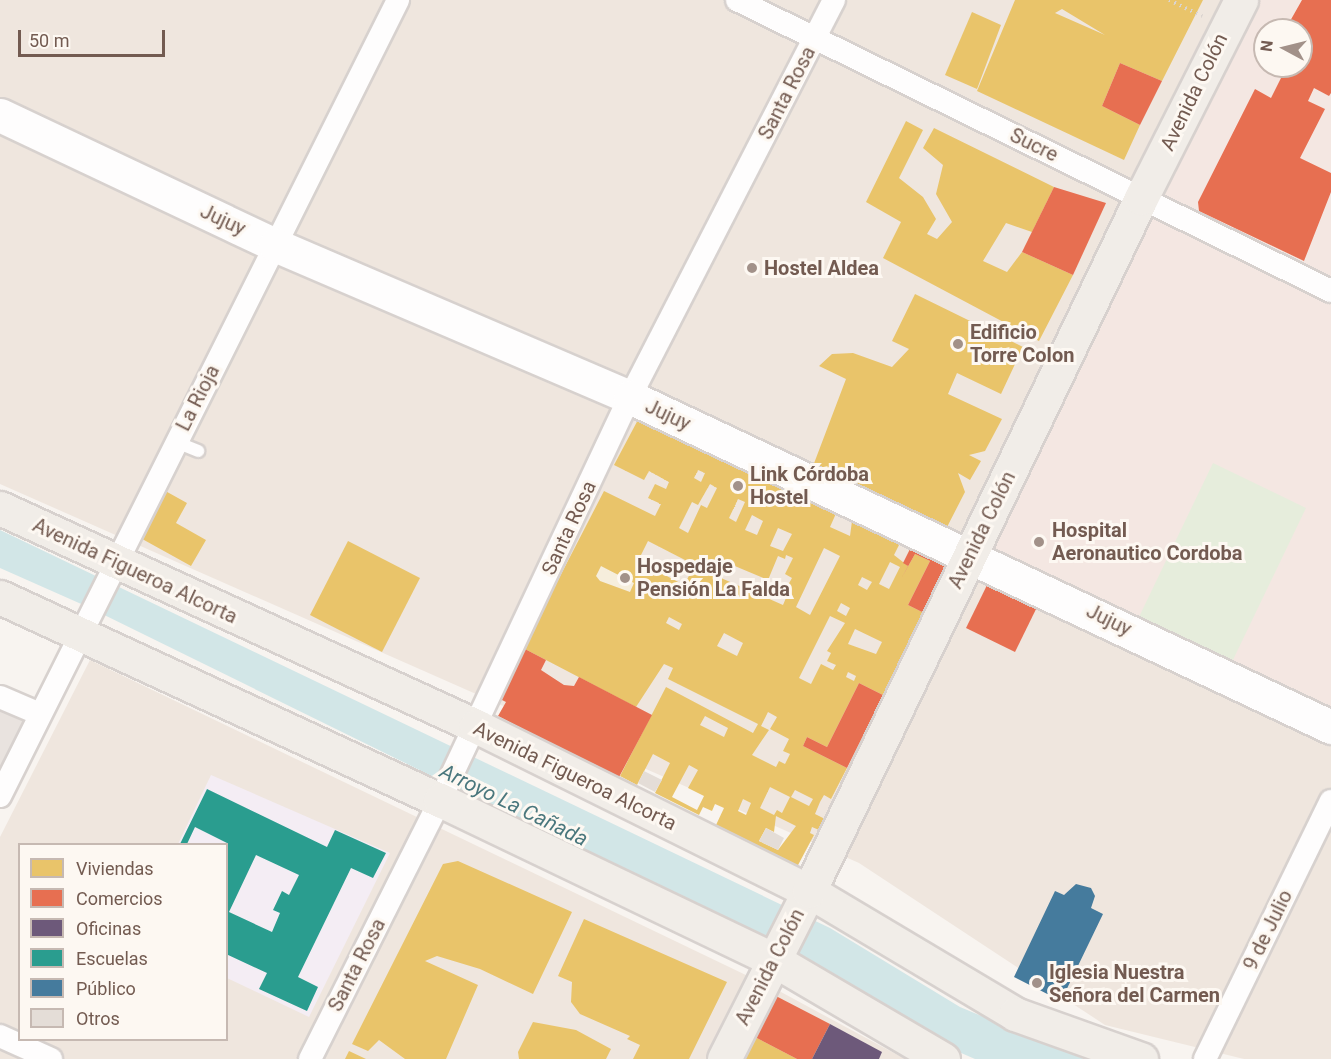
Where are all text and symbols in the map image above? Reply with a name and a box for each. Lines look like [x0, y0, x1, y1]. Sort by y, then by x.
scale bar [21, 18, 168, 56]
north arrow [1253, 18, 1313, 78]
street label: Avenida Colón [1155, 29, 1233, 155]
text: 50 m [29, 30, 69, 51]
text: N [1257, 39, 1277, 53]
street label: Santa Rosa [753, 43, 821, 143]
street label: Sucre [1006, 123, 1062, 167]
street label: Jujuy [196, 199, 250, 241]
place label: Hostel Aldea [764, 256, 879, 280]
marker: Hostel Aldea [745, 261, 759, 275]
place label: Edificio Torre Colon [970, 320, 1074, 367]
marker: Edificio Torre Colon [951, 337, 965, 351]
street label: La Rioja [171, 361, 225, 435]
street label: Jujuy [641, 394, 695, 436]
place label: Link Córdoba Hostel [750, 462, 869, 509]
street label: Avenida Colón [943, 467, 1021, 593]
street label: Santa Rosa [537, 477, 601, 579]
marker: Link Córdoba Hostel [731, 479, 745, 493]
street label: Avenida Figueroa Alcorta [29, 513, 241, 629]
place label: Hospital Aeronautico Cordoba [1052, 518, 1242, 565]
marker: Hospital Aeronautico Cordoba [1030, 533, 1048, 551]
place label: Hospedaje Pensión La Falda [637, 554, 790, 601]
marker: Hospedaje Pensión La Falda [618, 571, 632, 585]
street label: Jujuy [1082, 599, 1136, 641]
street label: Avenida Figueroa Alcorta [470, 716, 680, 836]
water label: Arroyo La Cañada [436, 758, 592, 852]
legend [18, 843, 228, 1041]
text: Viviendas [76, 858, 154, 879]
street label: 9 de Julio [1238, 886, 1298, 974]
text: Comercios [76, 888, 163, 909]
street label: Avenida Colón [730, 905, 810, 1029]
street label: Santa Rosa [323, 915, 391, 1015]
text: Oficinas [76, 918, 141, 939]
text: Escuelas [76, 948, 148, 969]
place label: Iglesia Nuestra Señora del Carmen [1049, 960, 1220, 1007]
marker: Iglesia Nuestra Señora del Carmen [1030, 976, 1044, 990]
text: Público [76, 978, 136, 999]
text: Otros [76, 1008, 120, 1029]

